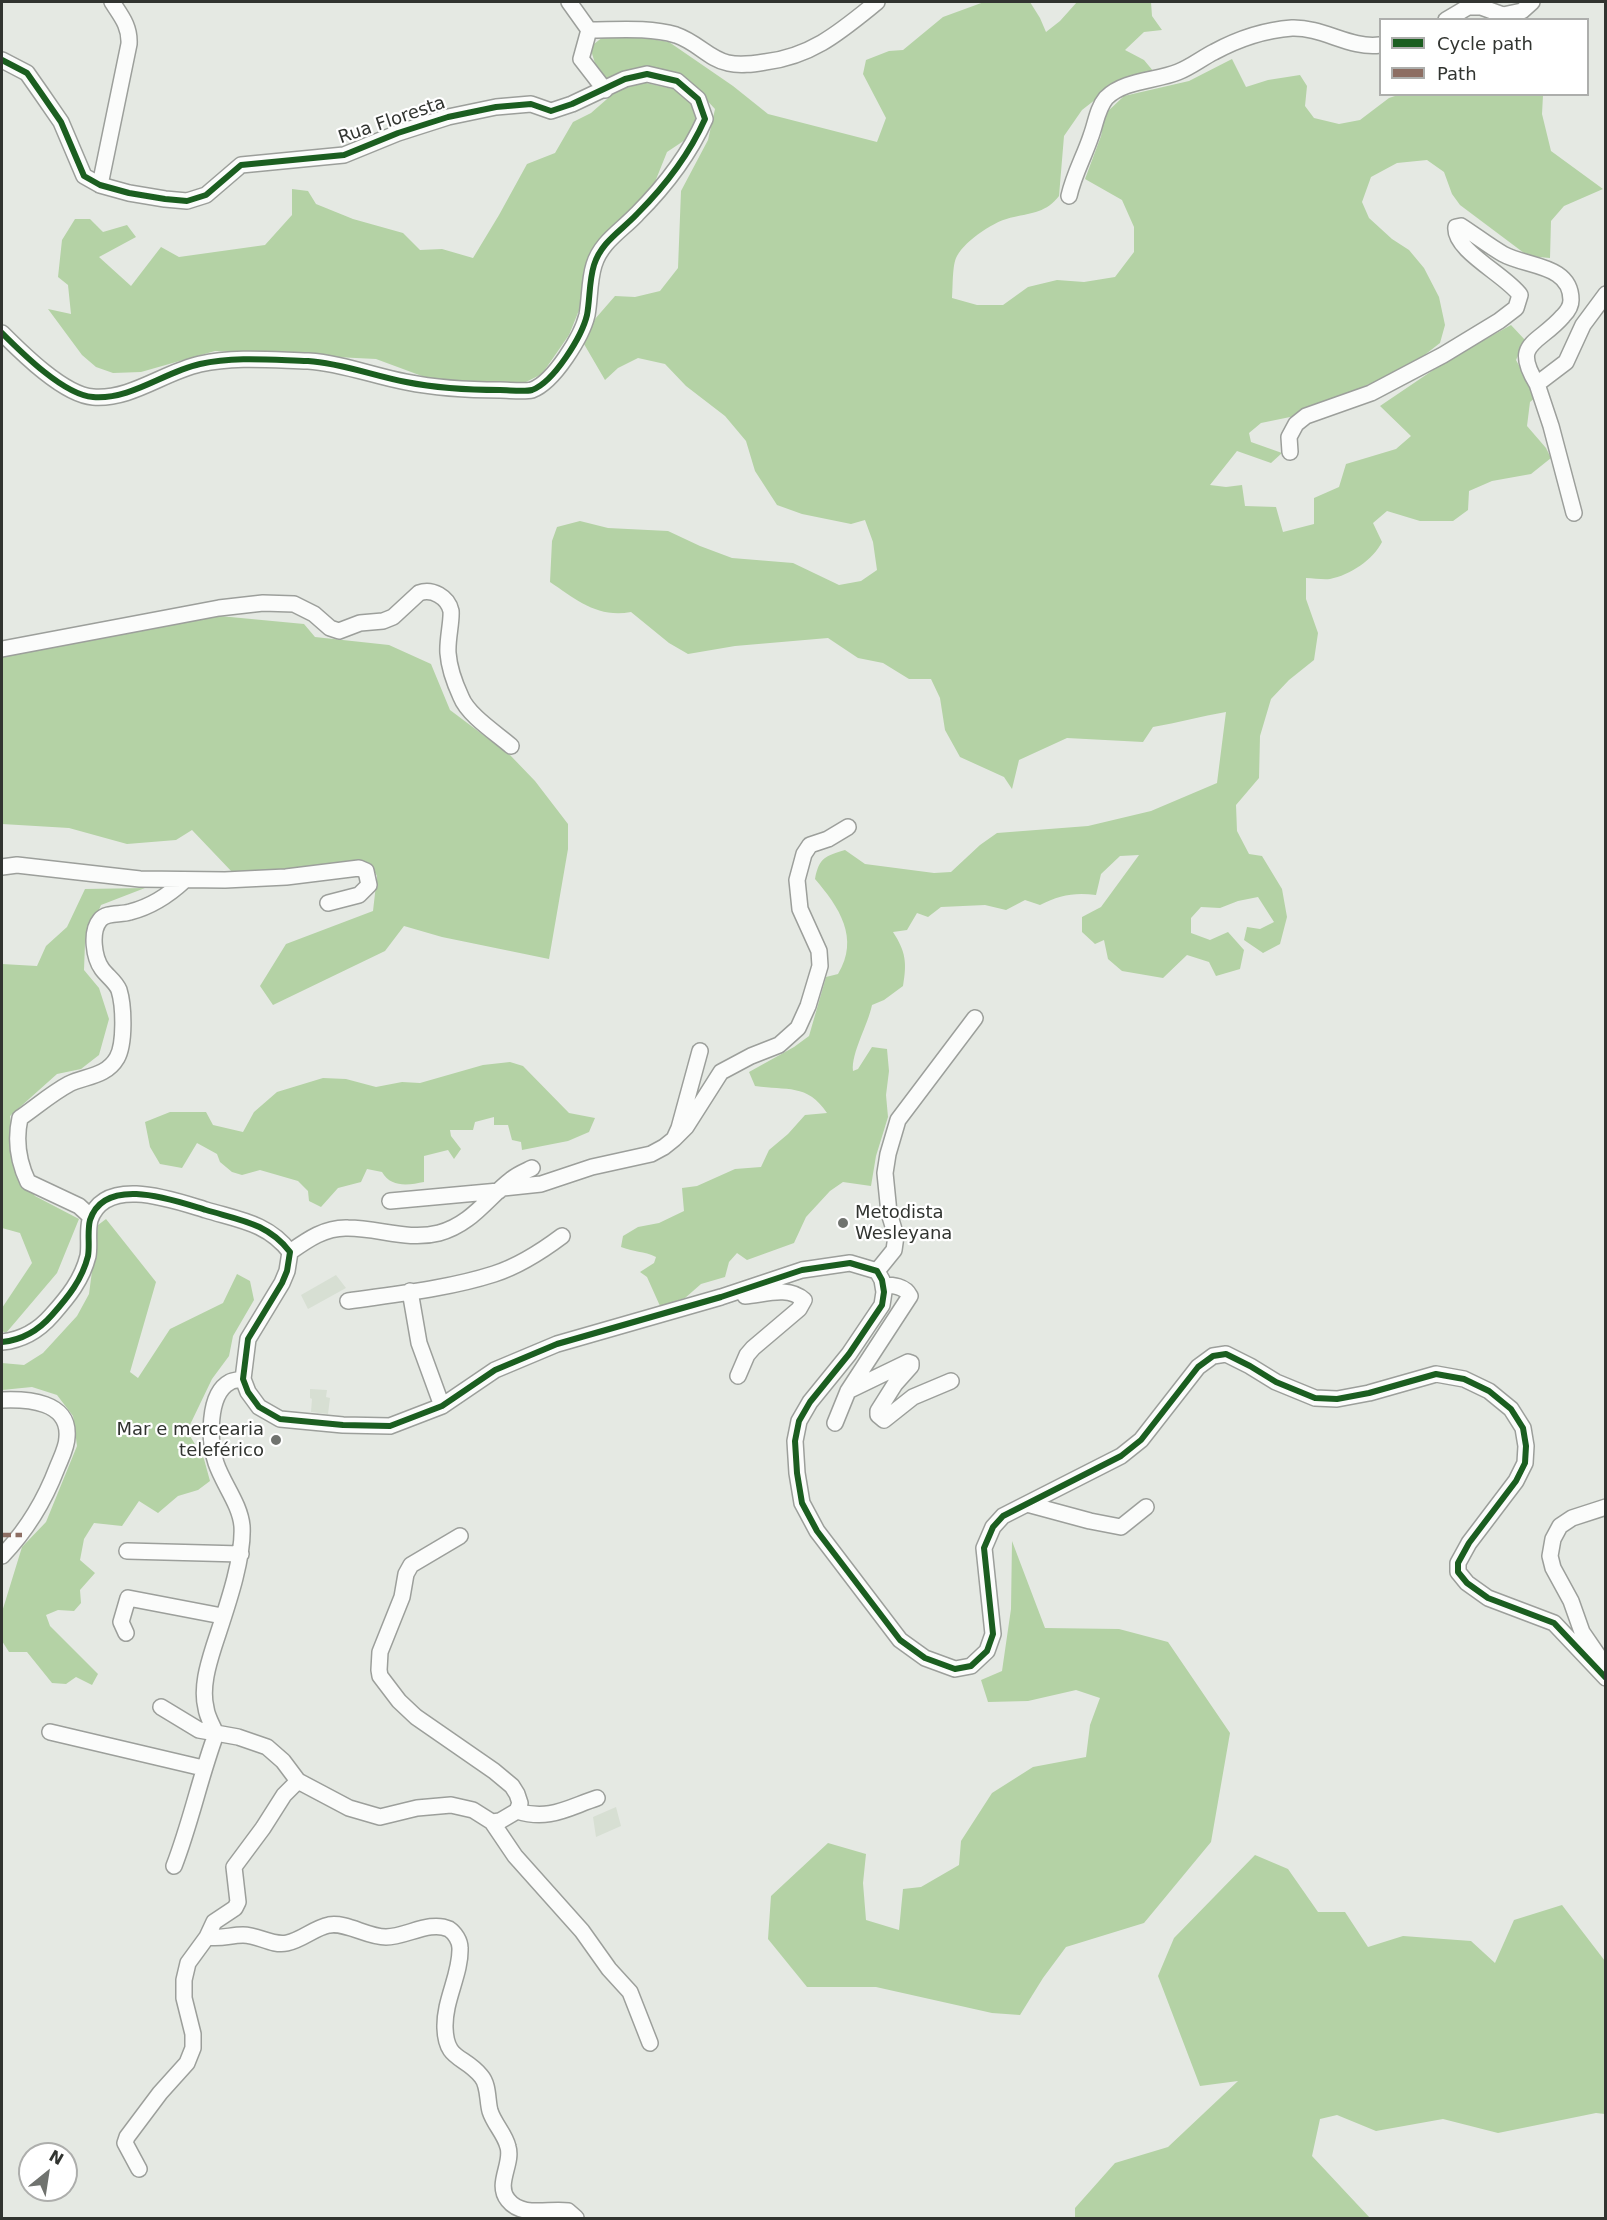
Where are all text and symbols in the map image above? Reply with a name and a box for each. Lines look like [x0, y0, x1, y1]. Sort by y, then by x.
legend [1379, 18, 1589, 96]
text: Cycle path [1437, 33, 1533, 54]
text: Path [1437, 63, 1477, 84]
street label: Rua Floresta [336, 93, 448, 149]
place label: Metodista Wesleyana [855, 1202, 952, 1244]
marker: Metodista Wesleyana [836, 1216, 850, 1230]
place label: Mar e mercearia teleférico [116, 1419, 264, 1462]
marker: Mar e mercearia teleférico [269, 1433, 283, 1447]
north arrow [18, 2142, 78, 2202]
text: N [46, 2146, 67, 2169]

